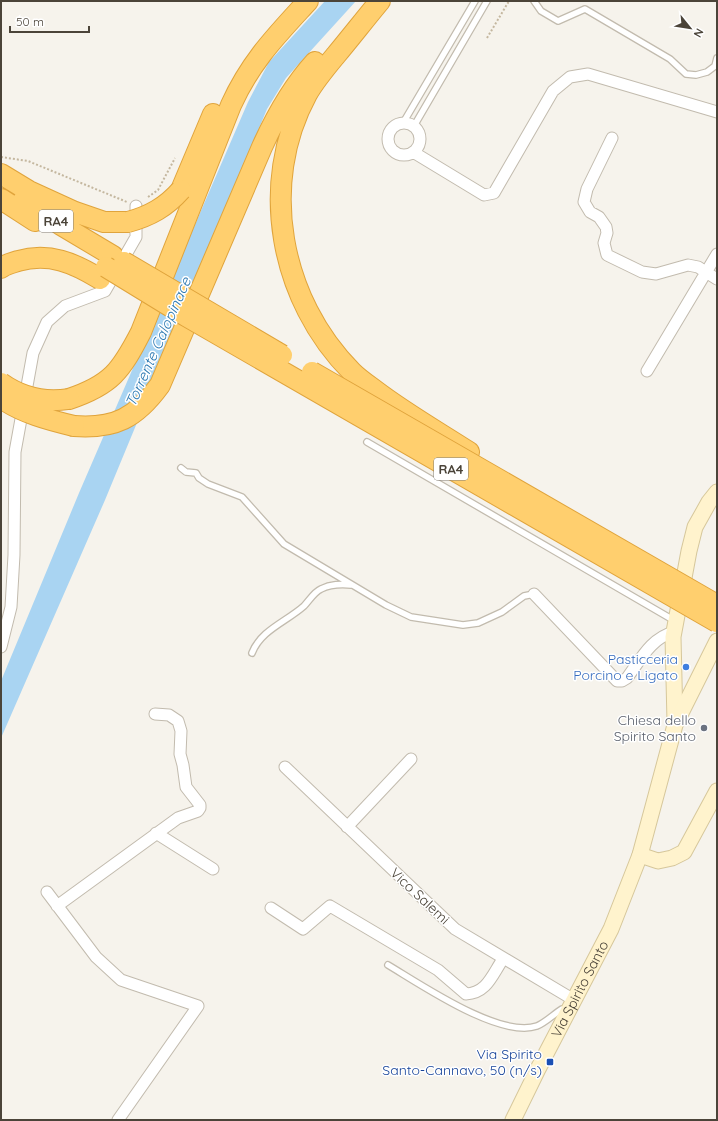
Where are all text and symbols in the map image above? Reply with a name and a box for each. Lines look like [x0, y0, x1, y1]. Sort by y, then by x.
scale bar [10, 8, 89, 34]
north arrow [670, 8, 710, 48]
text: 50 m [16, 14, 44, 29]
text: N [691, 26, 707, 40]
road number: RA4 [39, 210, 73, 232]
water label: Torrente Calopinace [121, 274, 195, 410]
road number: RA4 [434, 458, 468, 480]
place label: Pasticceria Porcino e Ligato [573, 650, 678, 684]
marker: Pasticceria Porcino e Ligato [681, 662, 691, 672]
place label: Chiesa dello Spirito Santo [614, 711, 696, 745]
marker: Chiesa dello Spirito Santo [699, 723, 709, 733]
street label: Vico Salemi [386, 864, 454, 928]
street label: Via Spirito Santo [547, 937, 612, 1041]
place label: Via Spirito Santo-Cannavo, 50 (n/s) [382, 1045, 542, 1079]
marker: Via Spirito Santo-Cannavo, 50 (n/s) [545, 1057, 555, 1067]

